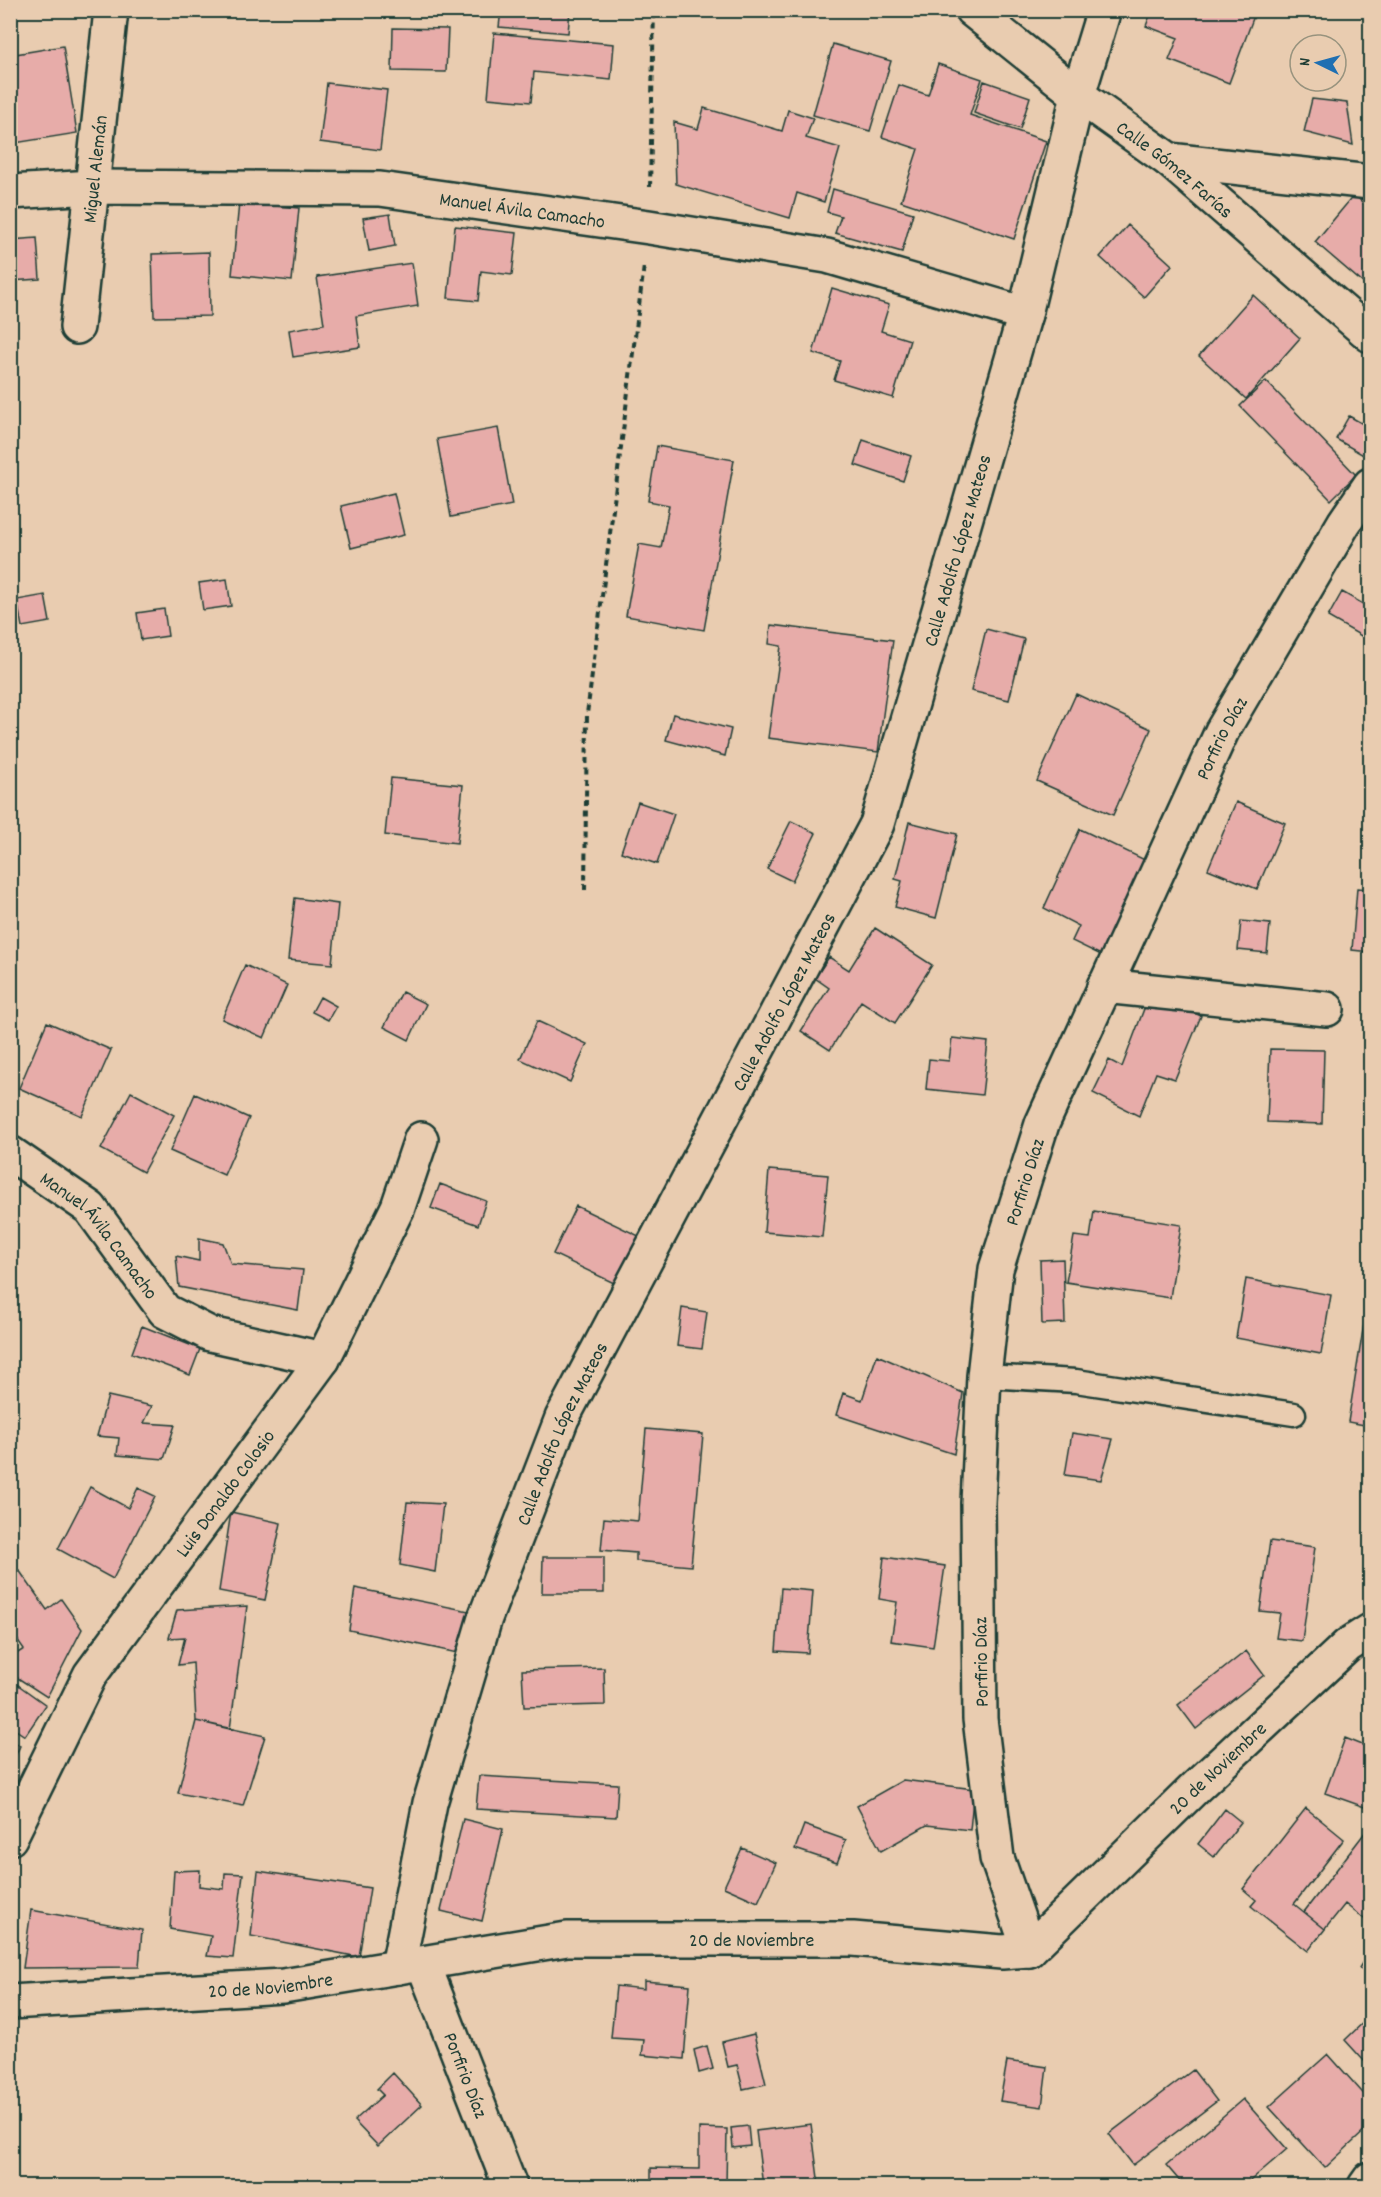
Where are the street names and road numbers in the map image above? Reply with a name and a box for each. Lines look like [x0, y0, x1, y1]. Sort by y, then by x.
street label: Miguel Alemán [77, 114, 117, 225]
street label: Calle Gómez Farías [1109, 115, 1238, 227]
street label: Manuel Ávila Camacho [437, 187, 607, 238]
street label: Calle Adolfo López Mateos [918, 452, 1001, 650]
street label: Porfirio Díaz [1190, 692, 1256, 785]
street label: Calle Adolfo López Mateos [727, 908, 845, 1097]
street label: Porfirio Díaz [1000, 1135, 1054, 1230]
street label: Manuel Ávila Camacho [33, 1166, 163, 1306]
street label: Calle Adolfo López Mateos [511, 1338, 617, 1530]
street label: Luis Donaldo Colosio [170, 1425, 283, 1564]
street label: Porfirio Díaz [968, 1616, 998, 1707]
street label: 20 de Noviembre [1164, 1716, 1274, 1823]
street label: 20 de Noviembre [689, 1928, 815, 1956]
street label: 20 de Noviembre [207, 1967, 335, 2007]
street label: Porfirio Díaz [434, 2029, 493, 2123]

